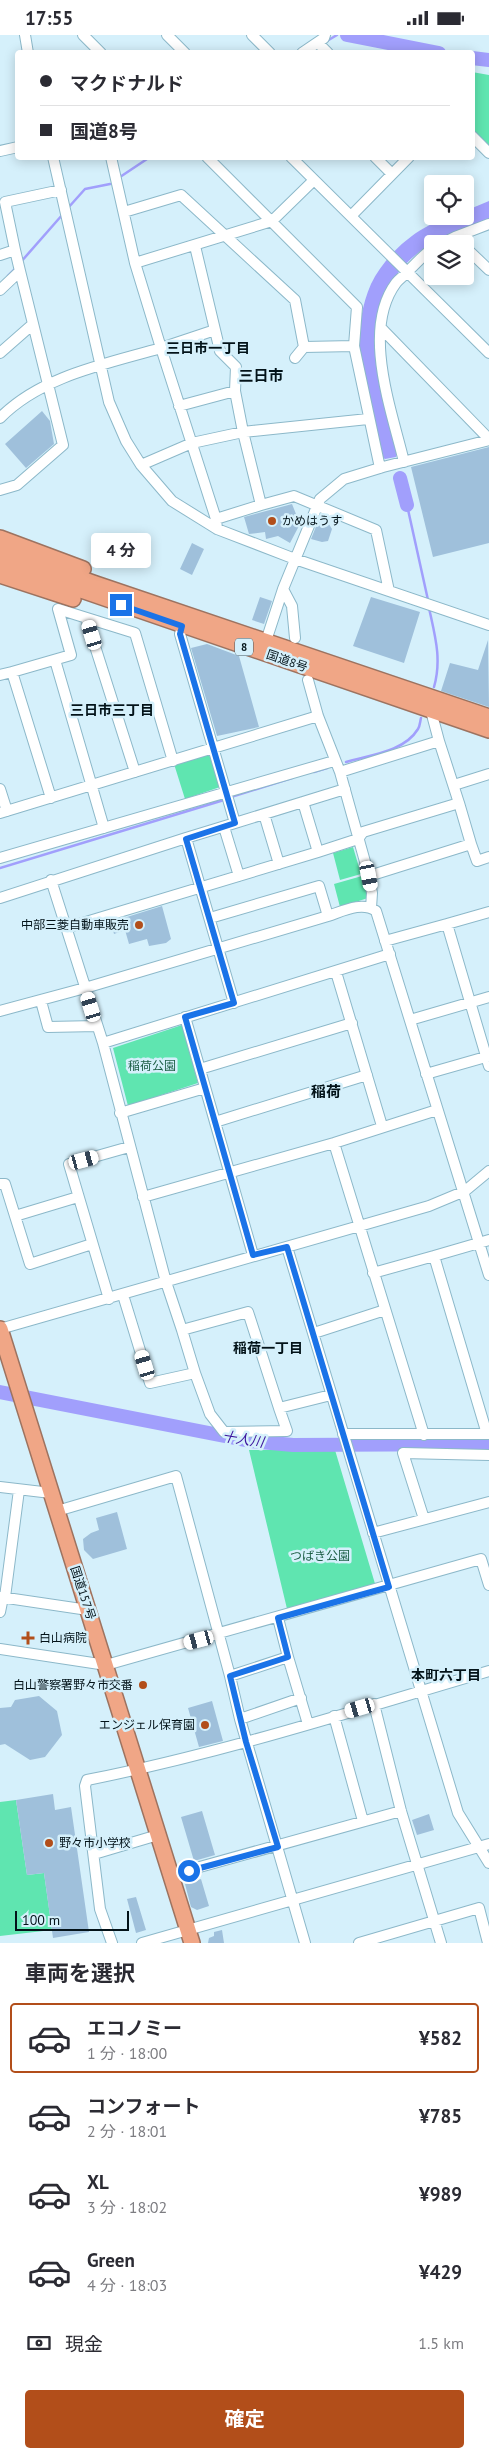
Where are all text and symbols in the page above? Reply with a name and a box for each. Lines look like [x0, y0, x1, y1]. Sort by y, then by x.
text: 17:55 [25, 6, 73, 30]
text: マクドナルド [70, 71, 184, 95]
text: 国道8号 [70, 119, 138, 143]
map controls [424, 175, 474, 285]
button: locate [424, 175, 474, 225]
button: layers [424, 235, 474, 285]
district label: 三日市一丁目 [166, 339, 250, 357]
district label: 三日市 [238, 366, 284, 385]
place label: かめはうす [282, 513, 342, 528]
marker: かめはうす [266, 515, 278, 527]
callout: 4 分 [91, 533, 151, 567]
text: 4 分 [106, 540, 136, 560]
route end [110, 594, 132, 616]
car [80, 618, 103, 652]
road number: 8 [235, 639, 253, 655]
street label: 国道8号 [265, 647, 310, 675]
district label: 三日市三丁目 [70, 701, 154, 719]
car [358, 860, 379, 892]
place label: 中部三菱自動車販売 [21, 917, 129, 932]
marker: 中部三菱自動車販売 [133, 919, 145, 931]
car [79, 990, 102, 1024]
park label: 稲荷公園 [128, 1058, 176, 1073]
district label: 稲荷 [311, 1082, 341, 1101]
car [67, 1149, 100, 1171]
district label: 稲荷一丁目 [233, 1339, 303, 1357]
car [133, 1348, 156, 1382]
water label: 十人川 [221, 1427, 267, 1451]
park label: つばき公園 [290, 1548, 350, 1563]
street label: 国道157号 [68, 1564, 99, 1622]
car [182, 1629, 215, 1651]
place label: 白山病院 [39, 1630, 87, 1645]
marker: 白山病院 [21, 1631, 35, 1645]
district label: 本町六丁目 [411, 1666, 481, 1684]
place label: 白山警察署野々市交番 [13, 1677, 133, 1692]
marker: 白山警察署野々市交番 [137, 1679, 149, 1691]
car [343, 1697, 376, 1719]
place label: エンジェル保育園 [99, 1717, 195, 1732]
marker: エンジェル保育園 [199, 1719, 211, 1731]
place label: 野々市小学校 [59, 1835, 131, 1850]
marker: 野々市小学校 [43, 1837, 55, 1849]
route start [178, 1860, 200, 1882]
scale bar [15, 1908, 129, 1931]
text: 100 m [22, 1911, 60, 1929]
text: 車両を選択 [25, 1959, 135, 1987]
icon: car [27, 2016, 72, 2061]
text: エコノミー [87, 2016, 182, 2040]
text: ¥582 [419, 2026, 462, 2050]
text: 1 分 · 18:00 [87, 2043, 167, 2063]
icon: car [27, 2094, 72, 2139]
text: コンフォート [87, 2094, 200, 2118]
text: ¥785 [419, 2104, 462, 2128]
text: 2 分 · 18:01 [87, 2121, 167, 2141]
text: XL [87, 2170, 109, 2194]
icon: car [27, 2172, 72, 2217]
text: ¥989 [419, 2182, 462, 2206]
text: 3 分 · 18:02 [87, 2197, 167, 2217]
text: Green [87, 2248, 135, 2272]
icon: car [27, 2250, 72, 2295]
text: ¥429 [419, 2260, 462, 2284]
text: 4 分 · 18:03 [87, 2275, 167, 2295]
icon: cash [25, 2329, 53, 2357]
text: 現金 [65, 2332, 103, 2356]
text: 1.5 km [418, 2333, 464, 2353]
button: 確定 [25, 2390, 464, 2448]

